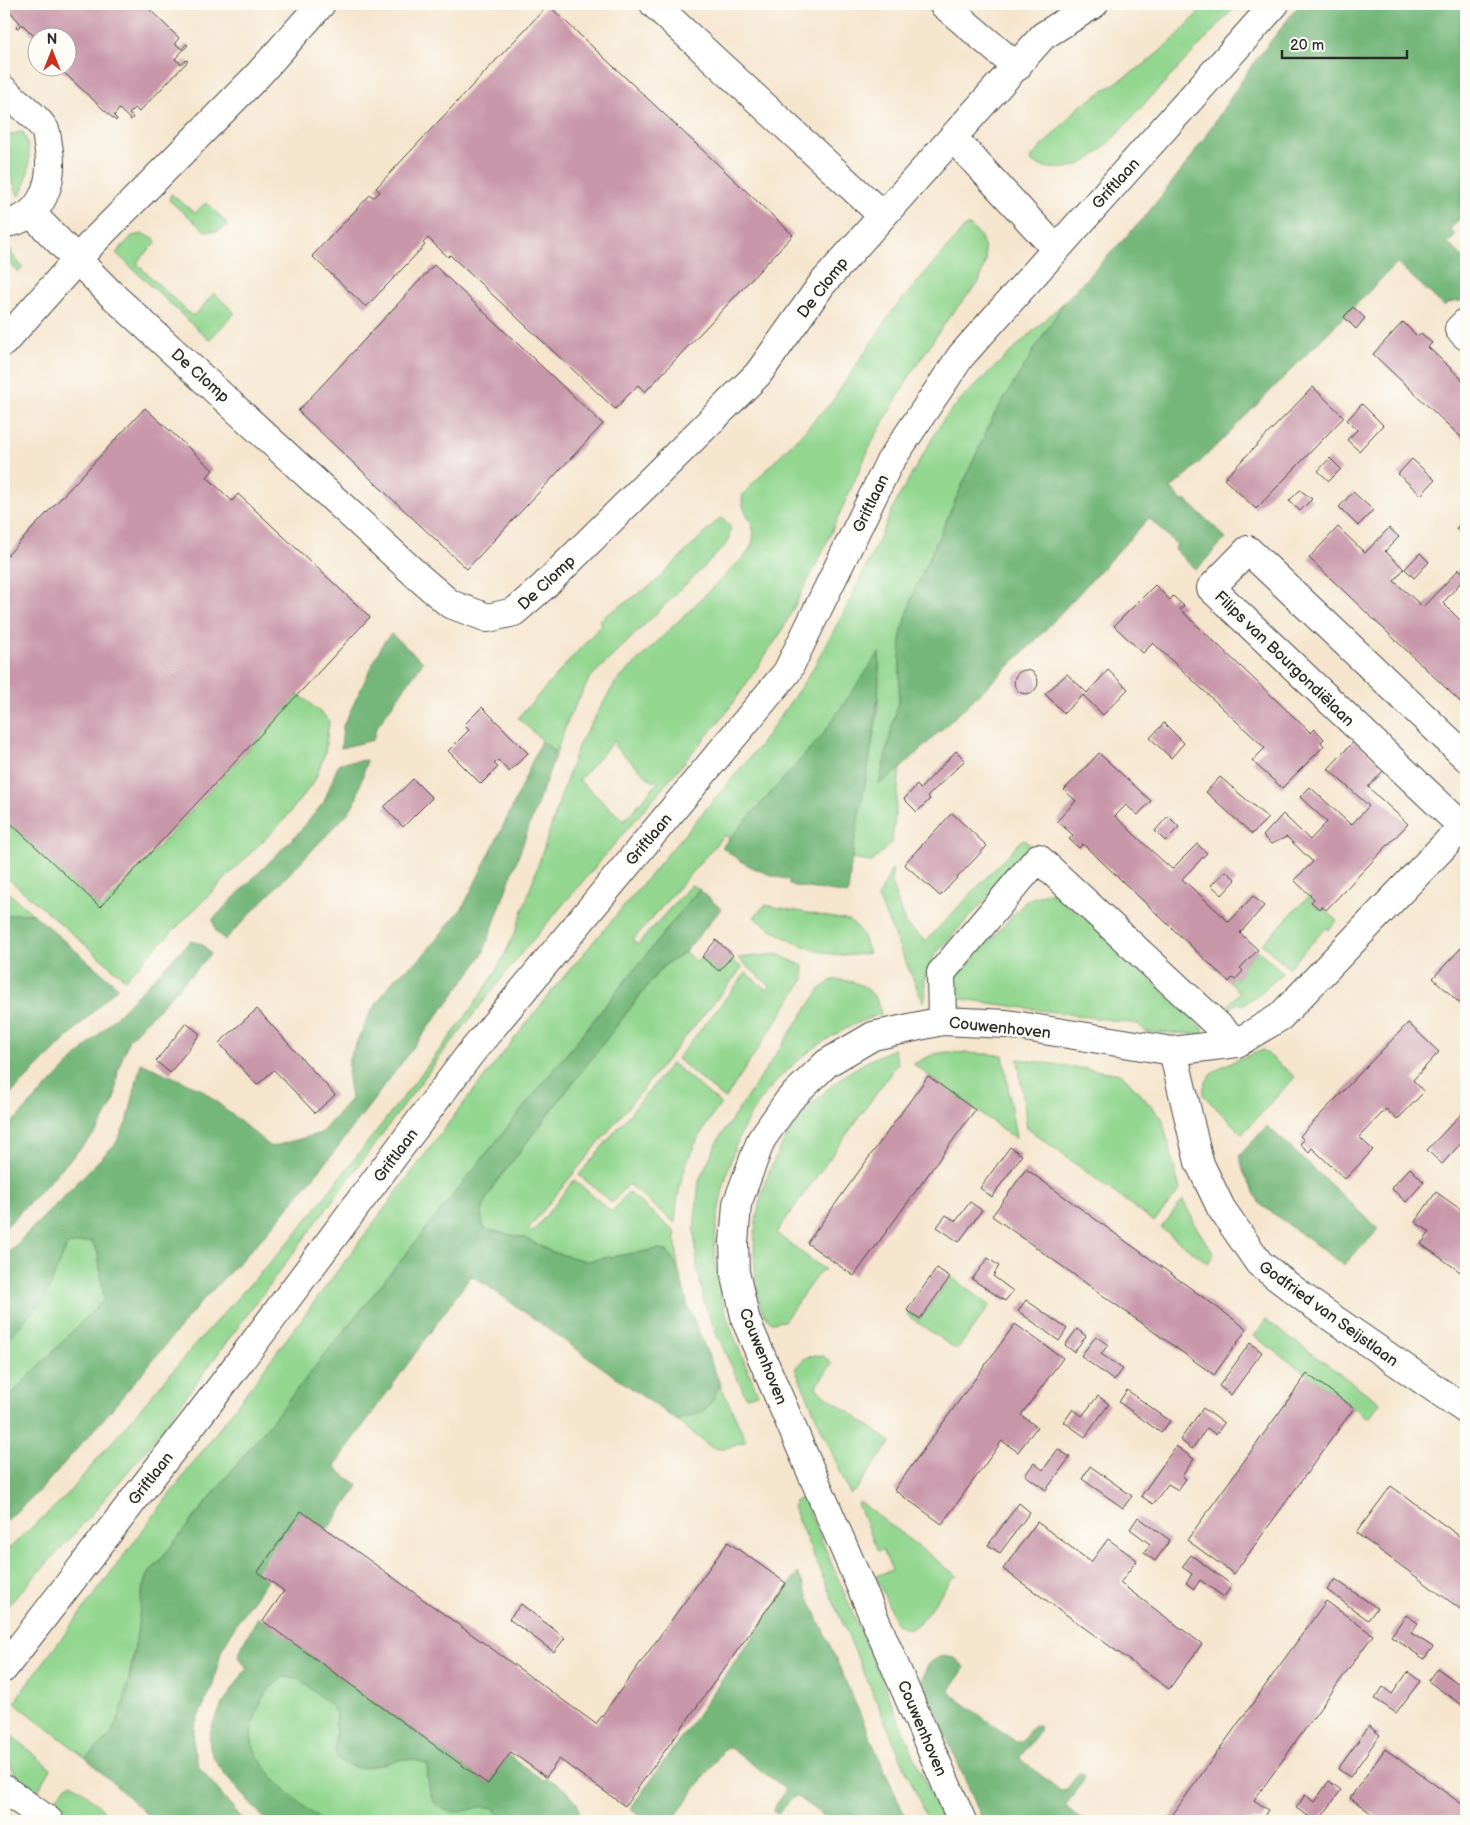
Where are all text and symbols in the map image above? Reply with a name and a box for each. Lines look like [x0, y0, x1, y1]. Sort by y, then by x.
north arrow [28, 28, 78, 78]
scale bar [1282, 28, 1408, 60]
text: N [47, 31, 57, 48]
text: 20 m [1290, 36, 1324, 55]
street label: Griftlaan [1088, 155, 1144, 213]
street label: De Clomp [794, 254, 853, 322]
street label: De Clomp [167, 345, 233, 407]
street label: Griftlaan [849, 472, 893, 536]
street label: De Clomp [514, 552, 580, 614]
street label: Filips van Bourgondiëlaan [1210, 587, 1358, 731]
street label: Griftlaan [622, 810, 676, 870]
street label: Couwenhoven [948, 1014, 1052, 1043]
street label: Griftlaan [370, 1125, 422, 1186]
street label: Godfried van Seijstlaan [1255, 1257, 1401, 1371]
street label: Couwenhoven [735, 1306, 791, 1408]
street label: Griftlaan [125, 1449, 178, 1509]
street label: Couwenhoven [893, 1678, 950, 1779]

